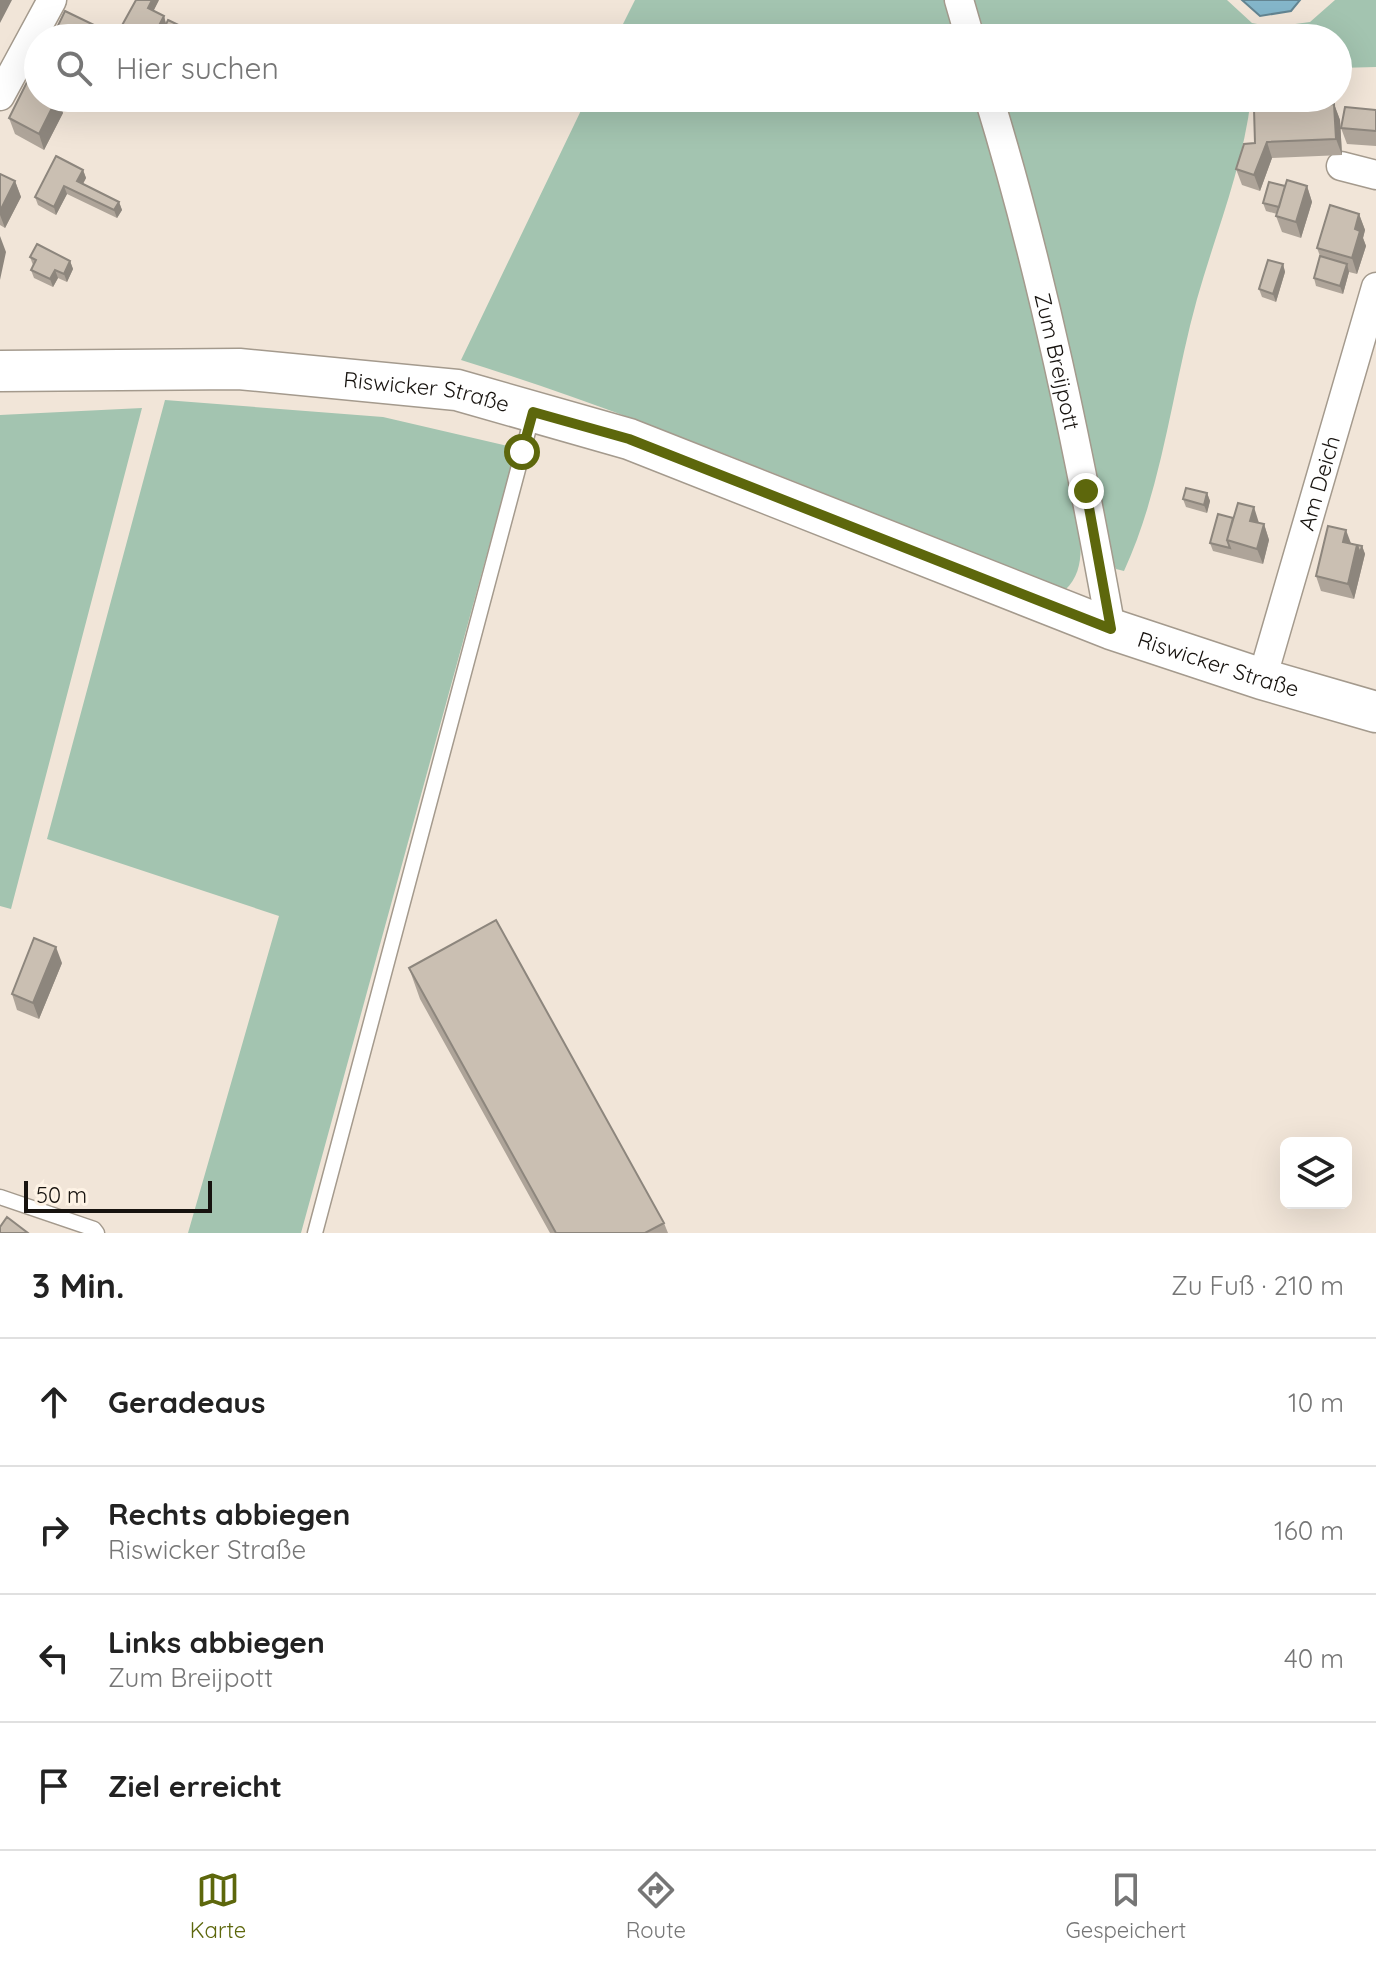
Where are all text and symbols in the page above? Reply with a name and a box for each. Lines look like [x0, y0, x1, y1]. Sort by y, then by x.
search box [24, 24, 1352, 112]
icon: search [52, 46, 96, 90]
text: Hier suchen [116, 49, 279, 87]
street label: Zum Breijpott [1028, 290, 1086, 432]
street label: Riswicker Straße [342, 365, 513, 418]
street label: Am Deich [1292, 432, 1346, 534]
route start [504, 434, 540, 470]
route end [1068, 473, 1104, 509]
street label: Riswicker Straße [1134, 625, 1302, 703]
map controls [1280, 1137, 1352, 1209]
button: layers [1280, 1137, 1352, 1209]
scale bar [24, 1177, 212, 1213]
text: 50 m [36, 1181, 87, 1209]
text: 3 Min. [32, 1264, 124, 1307]
text: Zu Fuß · 210 m [1171, 1269, 1344, 1302]
icon: ahead [32, 1380, 76, 1424]
text: Geradeaus [108, 1383, 265, 1421]
text: 10 m [1288, 1386, 1344, 1419]
text: Rechts abbiegen [108, 1495, 350, 1533]
icon: right [32, 1508, 76, 1552]
text: 160 m [1274, 1514, 1344, 1547]
text: Riswicker Straße [108, 1533, 306, 1566]
text: Links abbiegen [108, 1623, 325, 1661]
icon: left [32, 1636, 76, 1680]
text: 40 m [1284, 1642, 1344, 1675]
text: Zum Breijpott [108, 1661, 273, 1694]
icon: arrive [32, 1764, 76, 1808]
text: Ziel erreicht [108, 1767, 282, 1805]
tab: Karte [190, 1868, 246, 1944]
tab: Route [626, 1868, 686, 1944]
tab: Gespeichert [1065, 1868, 1186, 1944]

